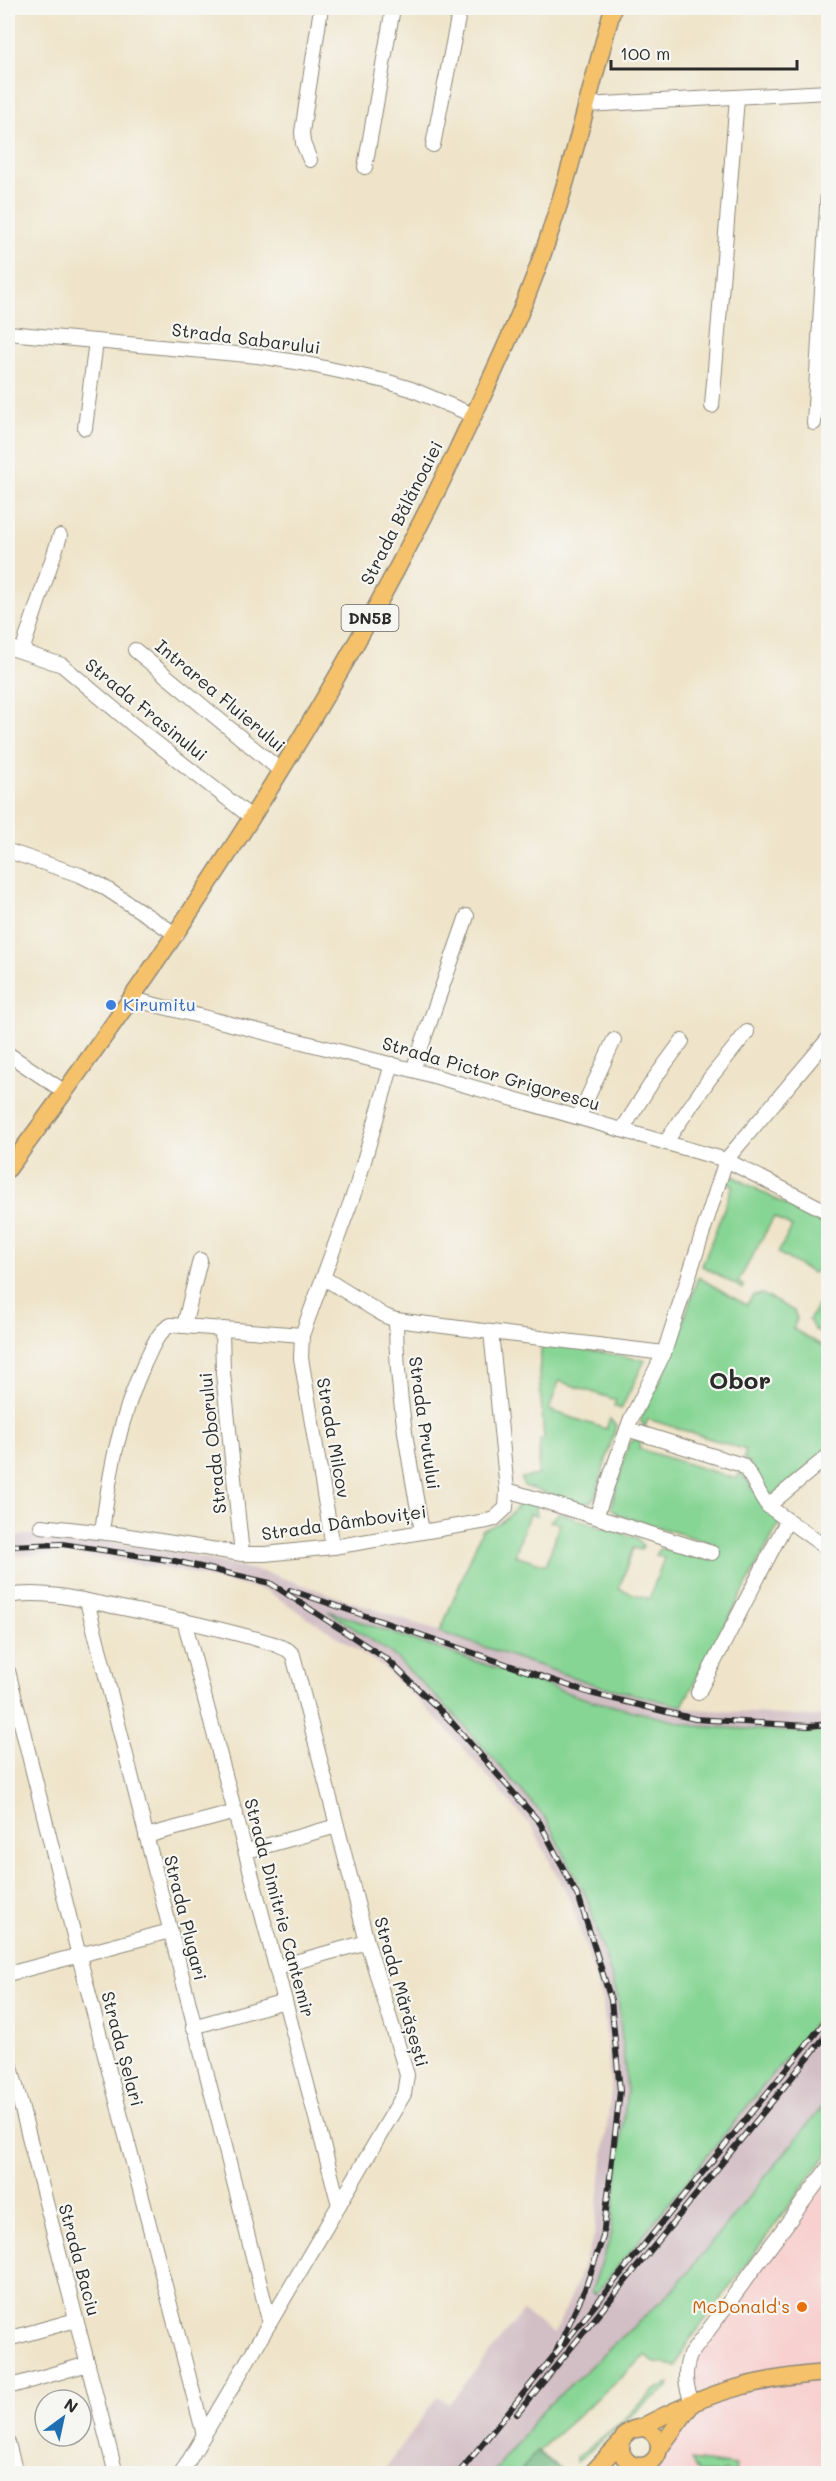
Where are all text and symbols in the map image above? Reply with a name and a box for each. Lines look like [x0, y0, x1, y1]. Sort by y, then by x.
scale bar [611, 33, 797, 71]
text: 100 m [620, 41, 670, 65]
street label: Strada Sabarului [170, 317, 322, 359]
street label: Strada Bălănoaiei [354, 436, 448, 589]
road number: DN5B [342, 605, 398, 631]
street label: Intrarea Fluierului [150, 634, 291, 757]
street label: Strada Frasinului [80, 652, 213, 766]
place label: Kirumitu [123, 992, 196, 1016]
marker: Kirumitu [104, 998, 118, 1012]
street label: Strada Pictor Grigorescu [380, 1030, 603, 1116]
street label: Strada Prutului [404, 1355, 446, 1491]
district label: Obor [709, 1364, 771, 1395]
street label: Strada Oborului [193, 1371, 231, 1515]
street label: Strada Milcov [312, 1376, 356, 1500]
street label: Strada Dâmboviței [260, 1499, 428, 1545]
street label: Strada Dimitrie Cantemir [239, 1796, 321, 2020]
street label: Strada Plugari [159, 1853, 213, 1983]
street label: Strada Mărășești [369, 1914, 435, 2069]
street label: Strada Șelari [96, 1989, 150, 2109]
street label: Strada Baciu [53, 2201, 106, 2318]
place label: McDonald's [692, 2294, 790, 2318]
marker: McDonald's [795, 2300, 809, 2314]
north arrow [33, 2388, 93, 2448]
text: N [61, 2393, 82, 2417]

